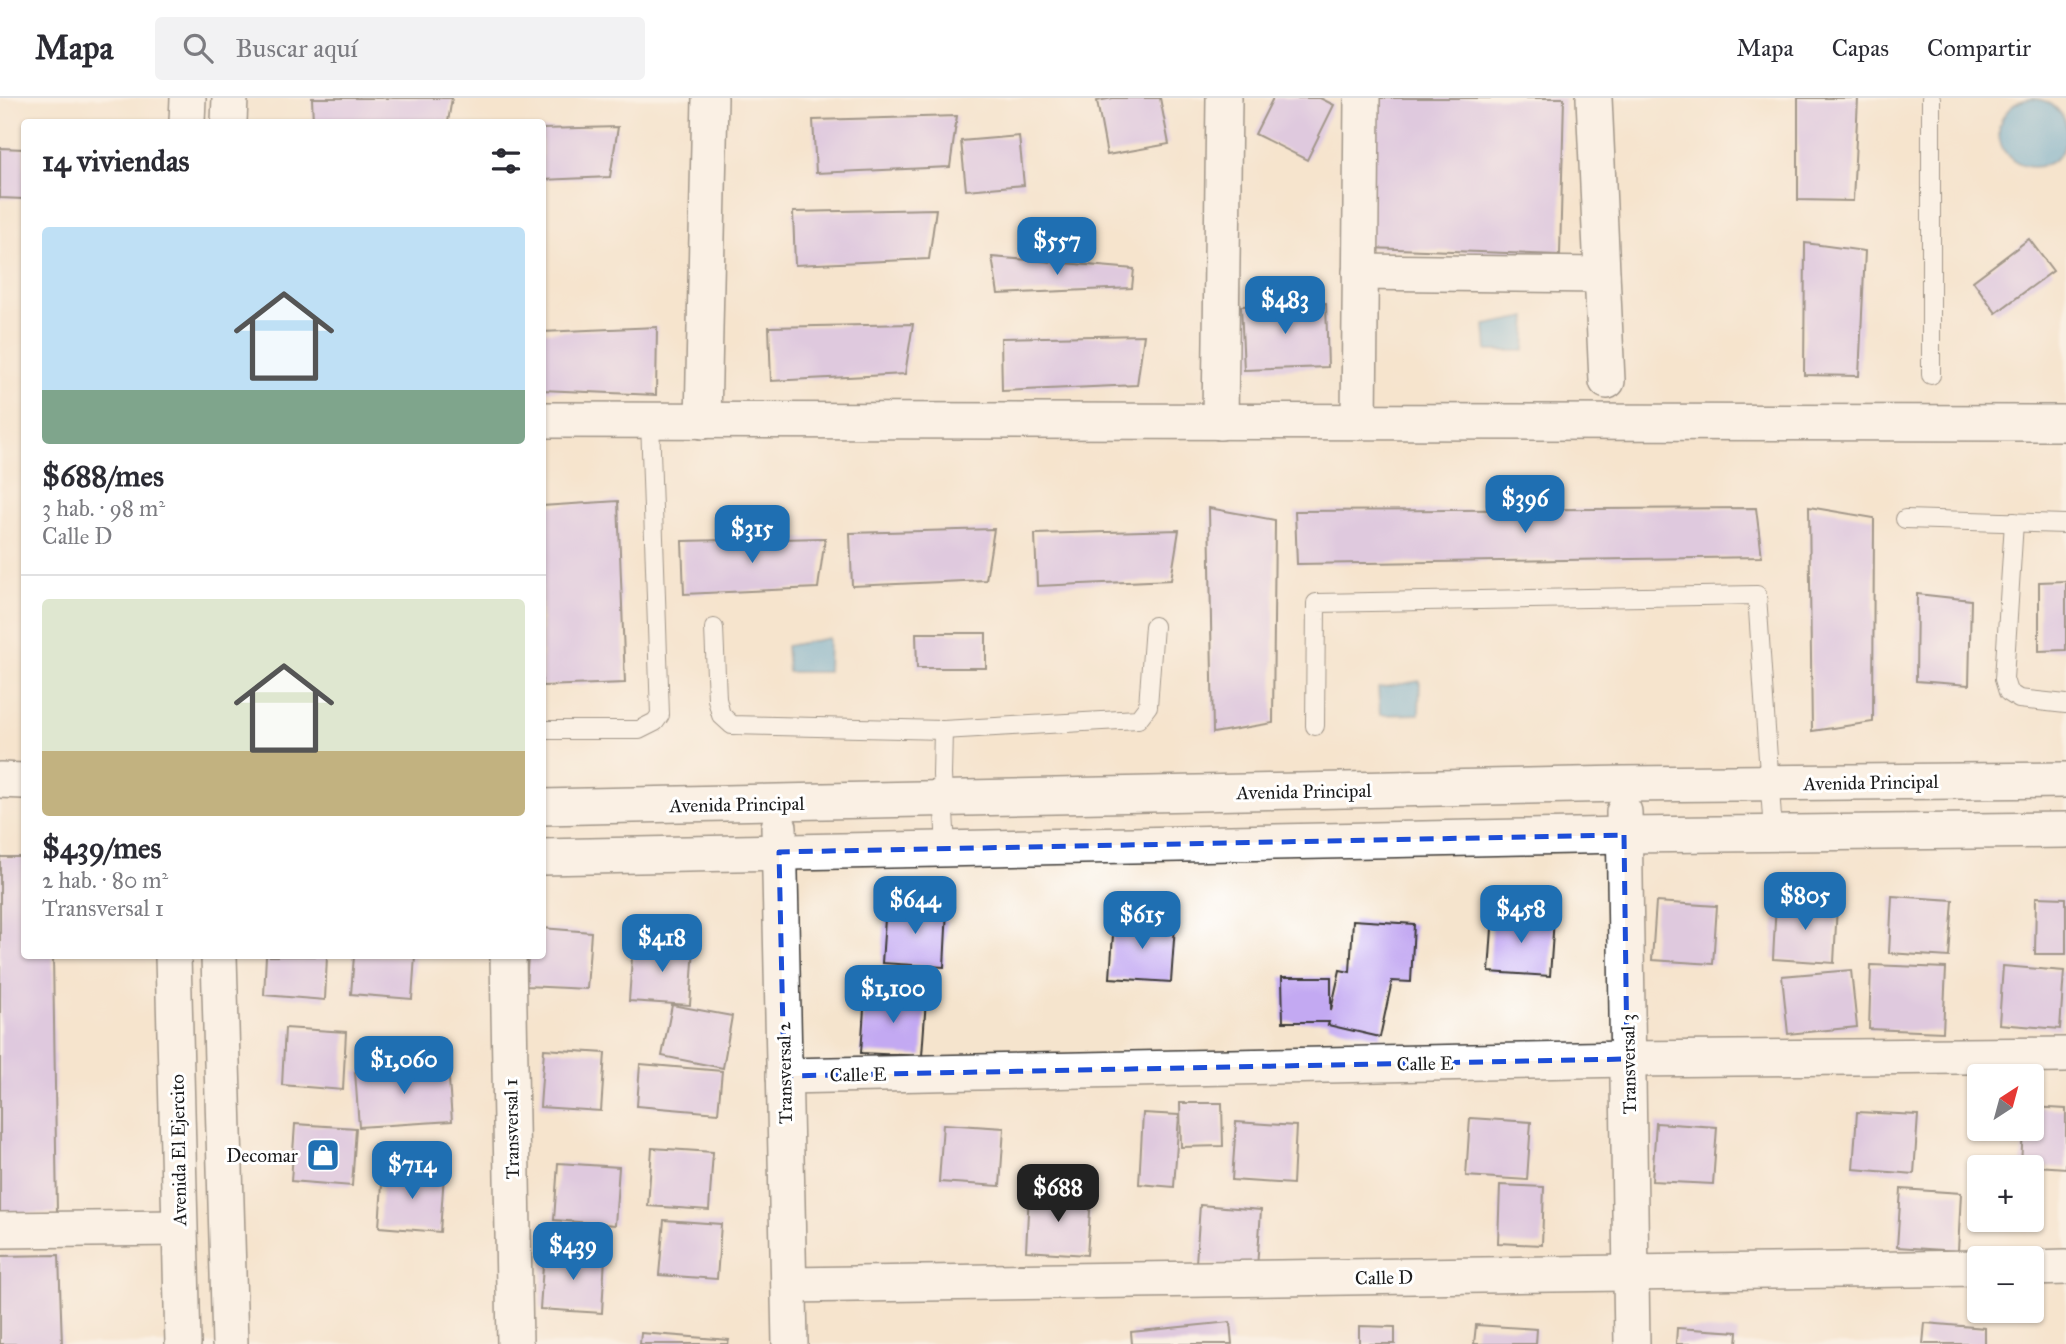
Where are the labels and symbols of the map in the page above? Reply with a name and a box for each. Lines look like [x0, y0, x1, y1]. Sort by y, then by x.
pin: $557 [1016, 218, 1098, 277]
pin: $483 [1244, 276, 1326, 336]
pin: $396 [1484, 476, 1566, 535]
pin: $315 [711, 505, 793, 565]
street label: Avenida Principal [1802, 770, 1940, 795]
street label: Avenida Principal [1235, 779, 1373, 804]
street label: Avenida Principal [668, 792, 806, 817]
pin: $805 [1764, 872, 1846, 932]
pin: $644 [874, 876, 956, 936]
pin: $458 [1480, 886, 1562, 945]
pin: $615 [1101, 892, 1183, 951]
pin: $418 [621, 914, 703, 974]
pin: $1,100 [836, 965, 950, 1025]
street label: Transversal 3 [1616, 1013, 1641, 1115]
street label: Transversal 2 [772, 1021, 797, 1124]
pin: $1,060 [347, 1037, 461, 1096]
street label: Calle E [1396, 1051, 1454, 1075]
street label: Calle E [829, 1062, 887, 1086]
north arrow [1967, 1064, 2044, 1141]
street label: Avenida El Ejercito [166, 1074, 191, 1227]
street label: Transversal 1 [499, 1079, 524, 1179]
shop icon: Decomar [304, 1136, 342, 1174]
pin: $714 [371, 1142, 453, 1201]
place label: Decomar [226, 1144, 299, 1167]
pin: $688 [1017, 1164, 1099, 1224]
pin: $439 [532, 1222, 614, 1282]
street label: Calle D [1355, 1265, 1413, 1290]

